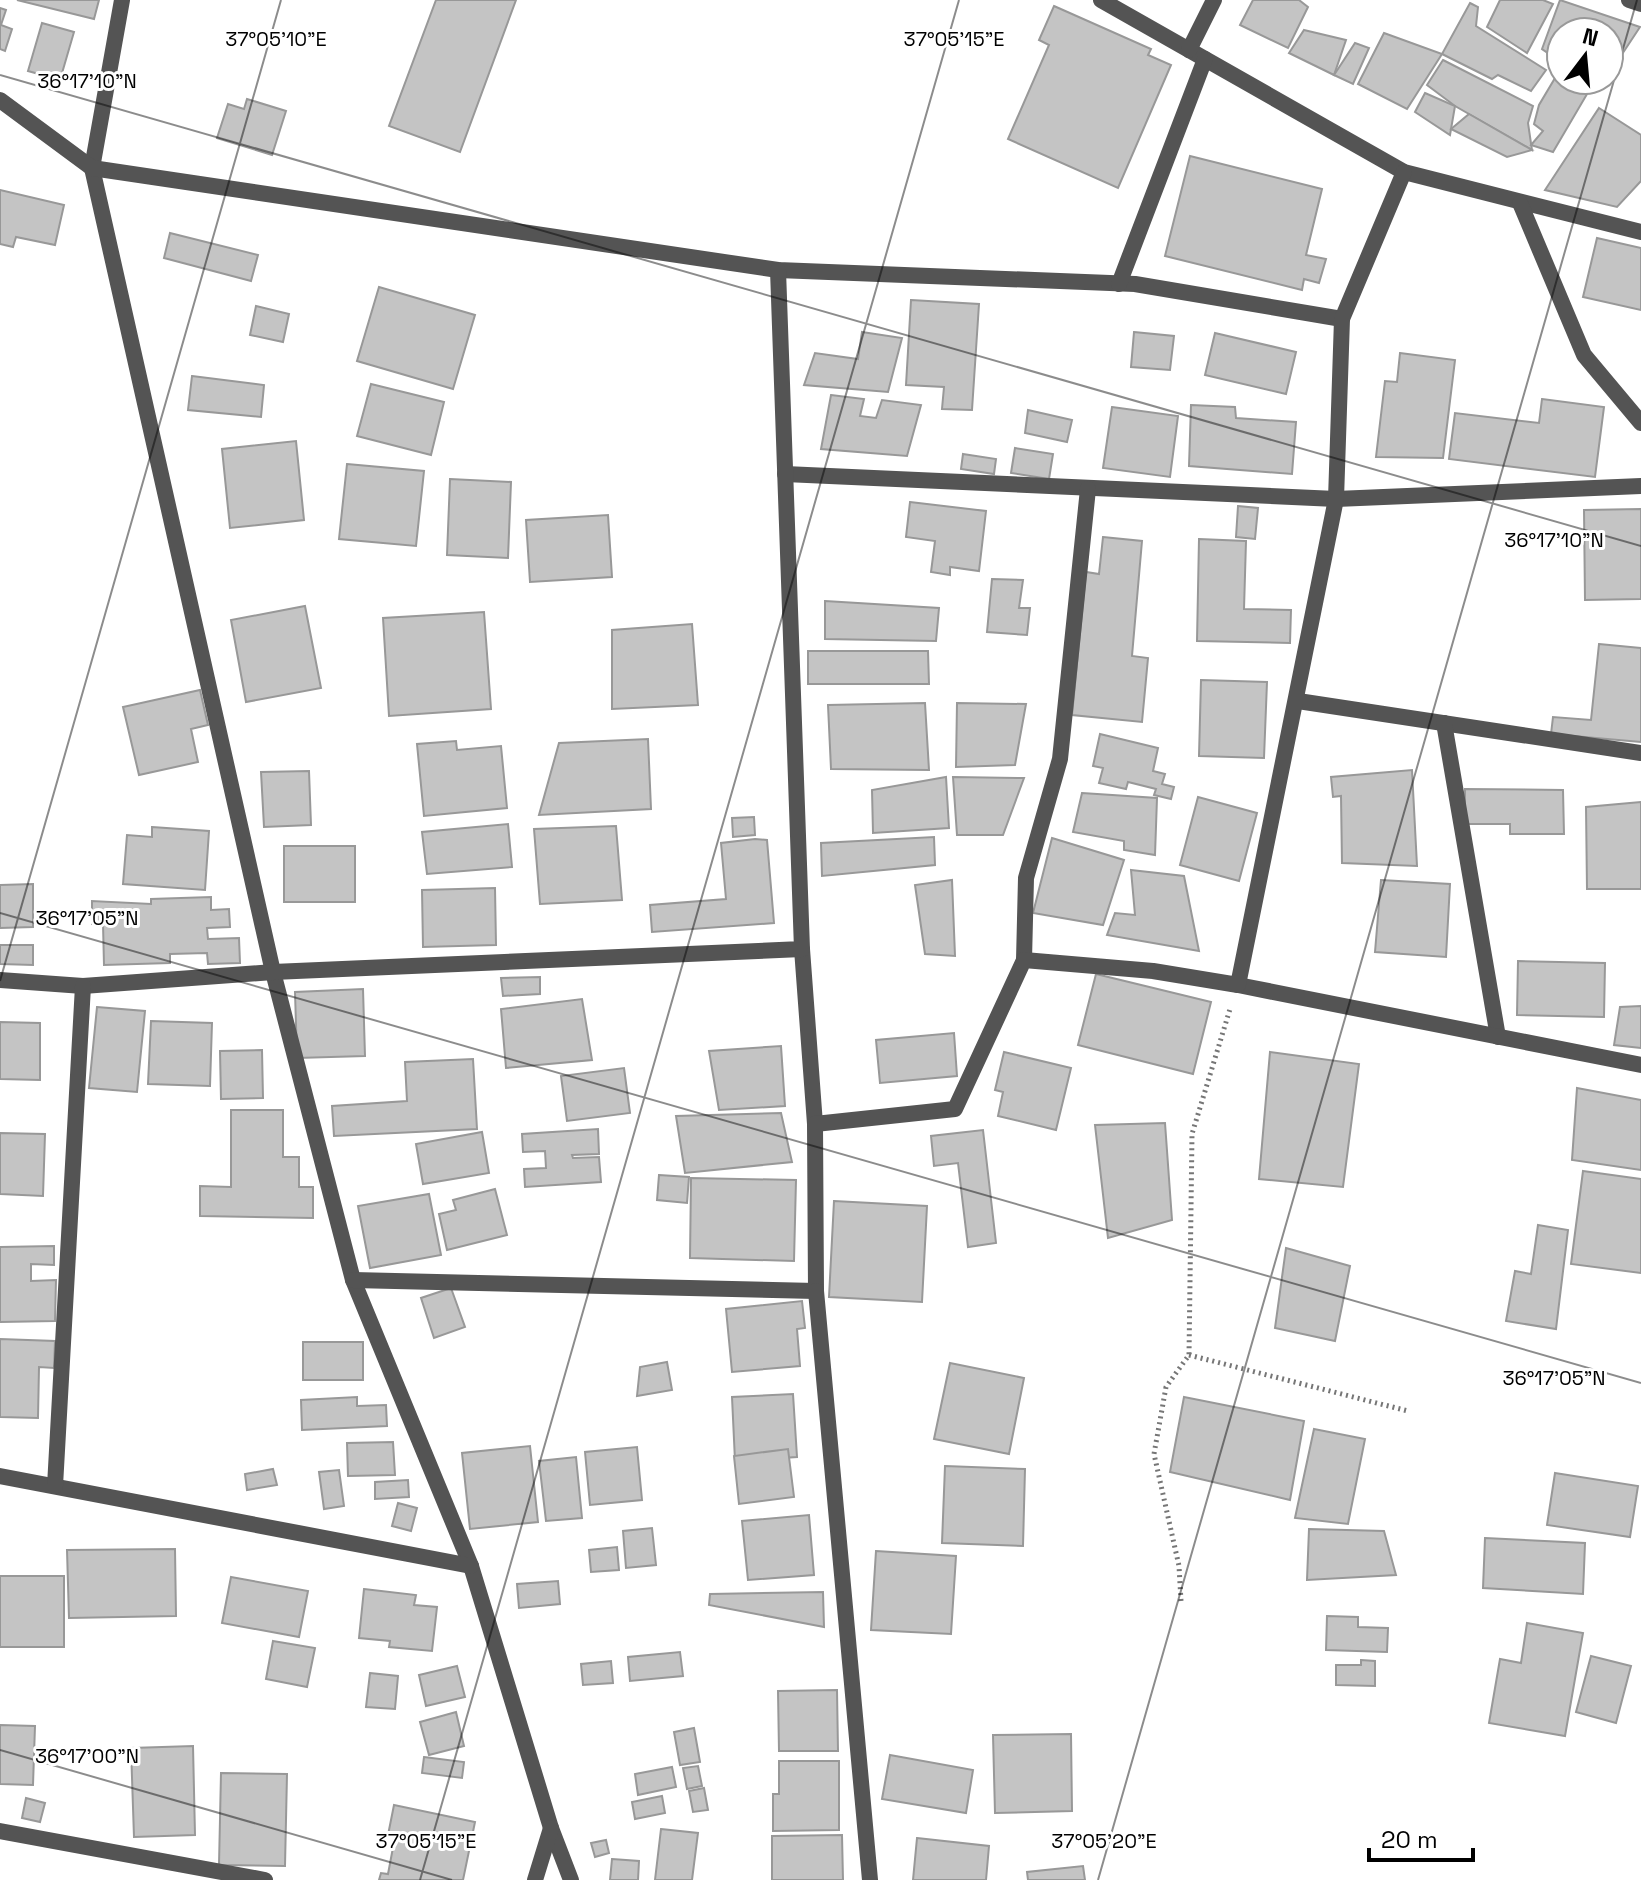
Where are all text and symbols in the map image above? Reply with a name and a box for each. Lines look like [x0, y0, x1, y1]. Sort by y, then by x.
north arrow [1545, 16, 1625, 96]
text: N [1580, 21, 1601, 52]
text: 37°05'10"E [225, 26, 327, 52]
text: 37°05'15"E [904, 26, 1004, 52]
text: 36°17'10"N [37, 68, 137, 94]
text: 36°17'10"N [1504, 527, 1604, 553]
text: 36°17'05"N [35, 905, 139, 931]
text: 36°17'05"N [1502, 1365, 1606, 1391]
text: 36°17'00"N [35, 1743, 139, 1769]
scale bar [1369, 1812, 1473, 1862]
text: 20 m [1381, 1824, 1438, 1855]
text: 37°05'15"E [376, 1828, 476, 1854]
text: 37°05'20"E [1051, 1828, 1157, 1854]

